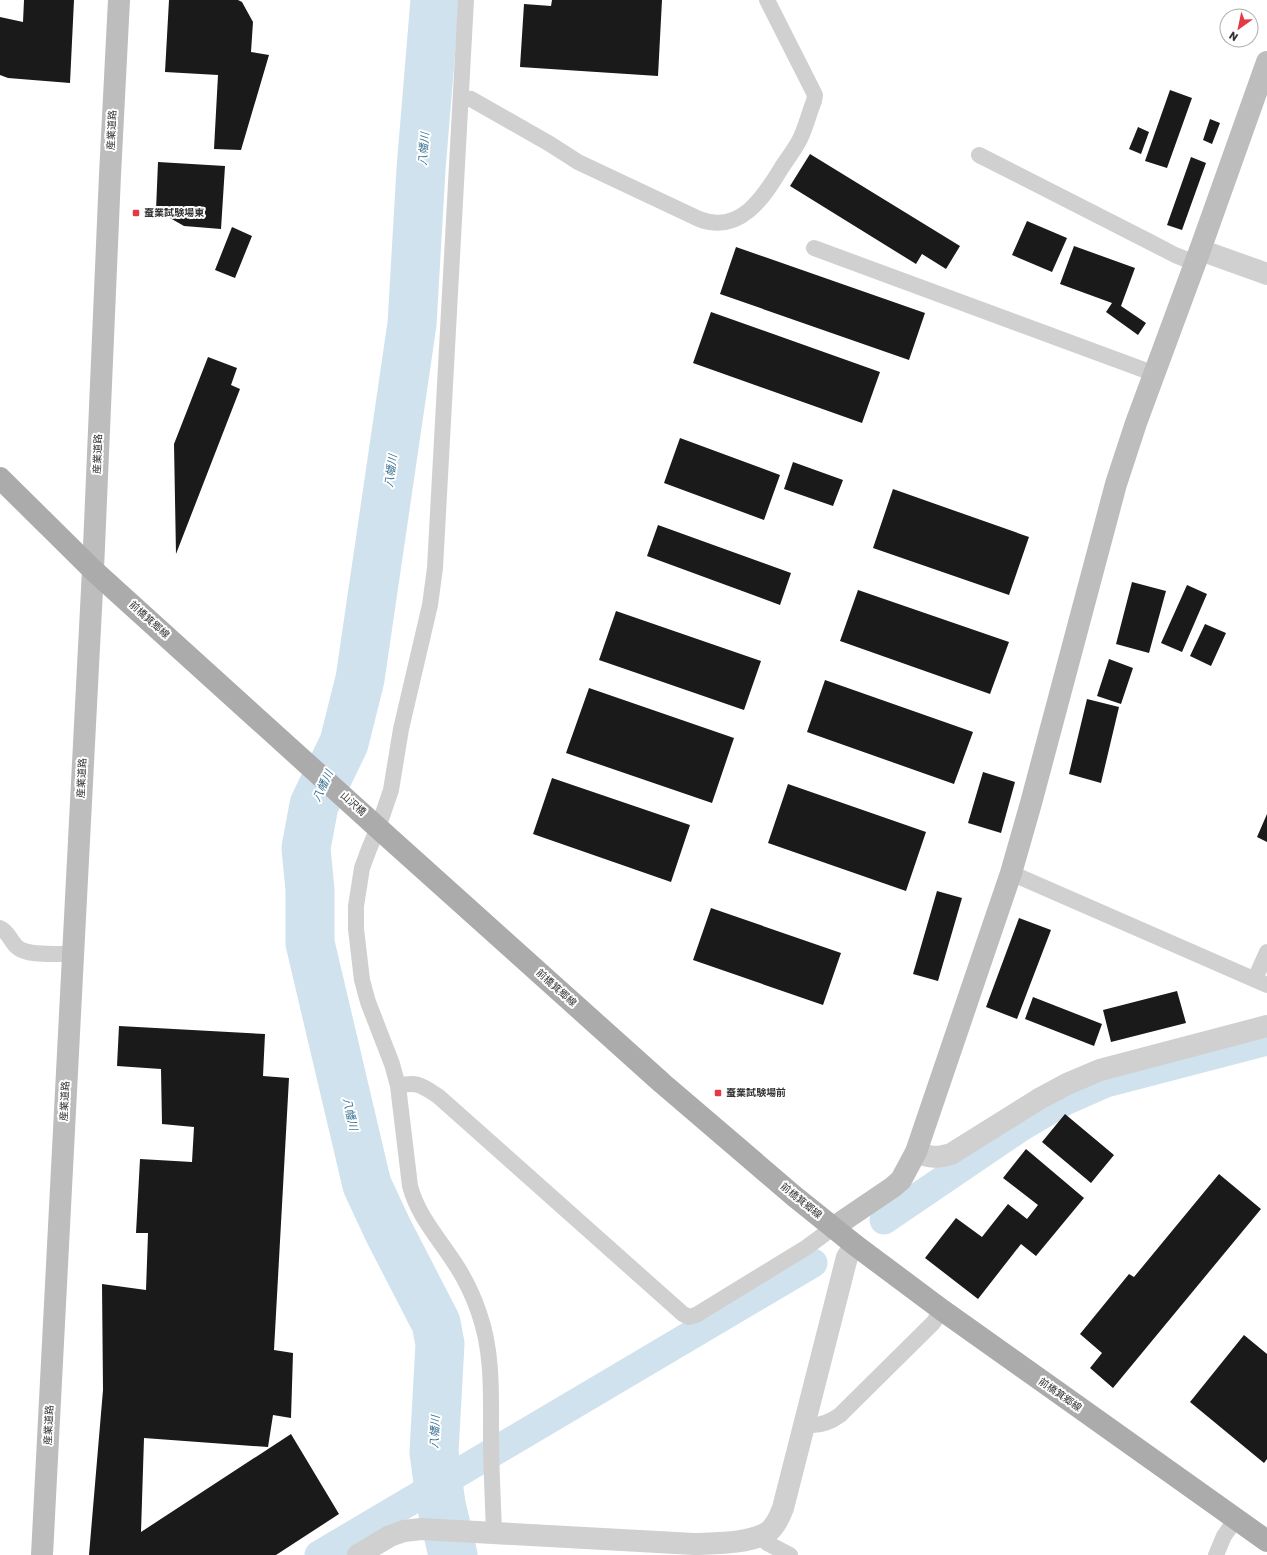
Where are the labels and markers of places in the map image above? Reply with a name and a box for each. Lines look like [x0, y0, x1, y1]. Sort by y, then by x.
place label: 蚕業試験場東 [144, 207, 205, 219]
marker: 蚕業試験場東 [131, 208, 141, 218]
place label: 蚕業試験場前 [726, 1087, 786, 1099]
marker: 蚕業試験場前 [713, 1088, 723, 1098]

